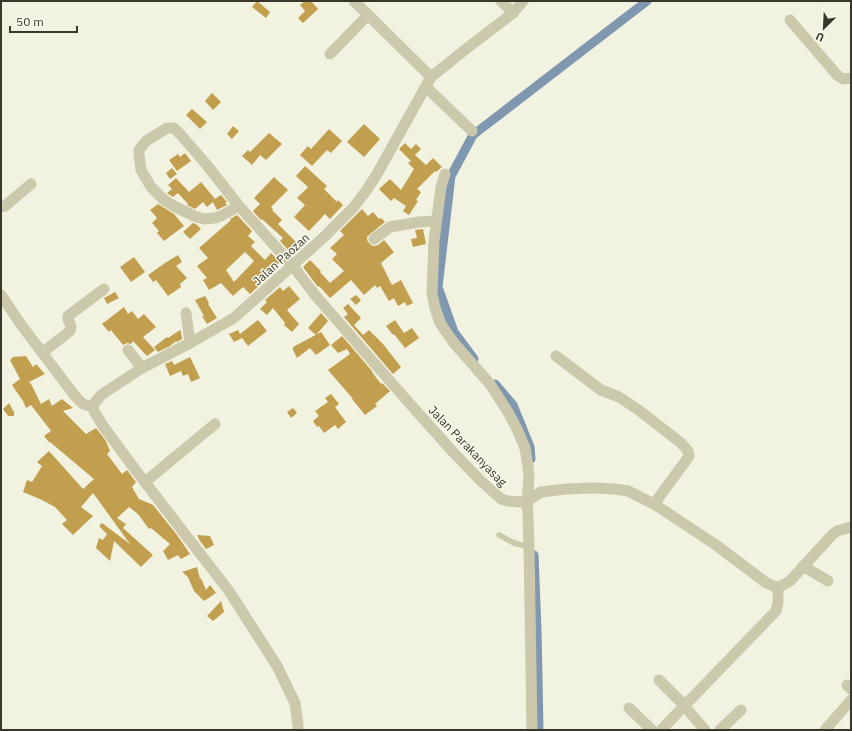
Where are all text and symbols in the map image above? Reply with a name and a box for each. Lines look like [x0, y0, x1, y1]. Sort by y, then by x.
scale bar [10, 8, 77, 34]
north arrow [804, 8, 844, 48]
text: 50 m [16, 14, 44, 29]
text: U [814, 29, 826, 45]
street label: Jalan Paozan [250, 230, 312, 288]
street label: Jalan Parakanyasag [426, 403, 511, 490]

